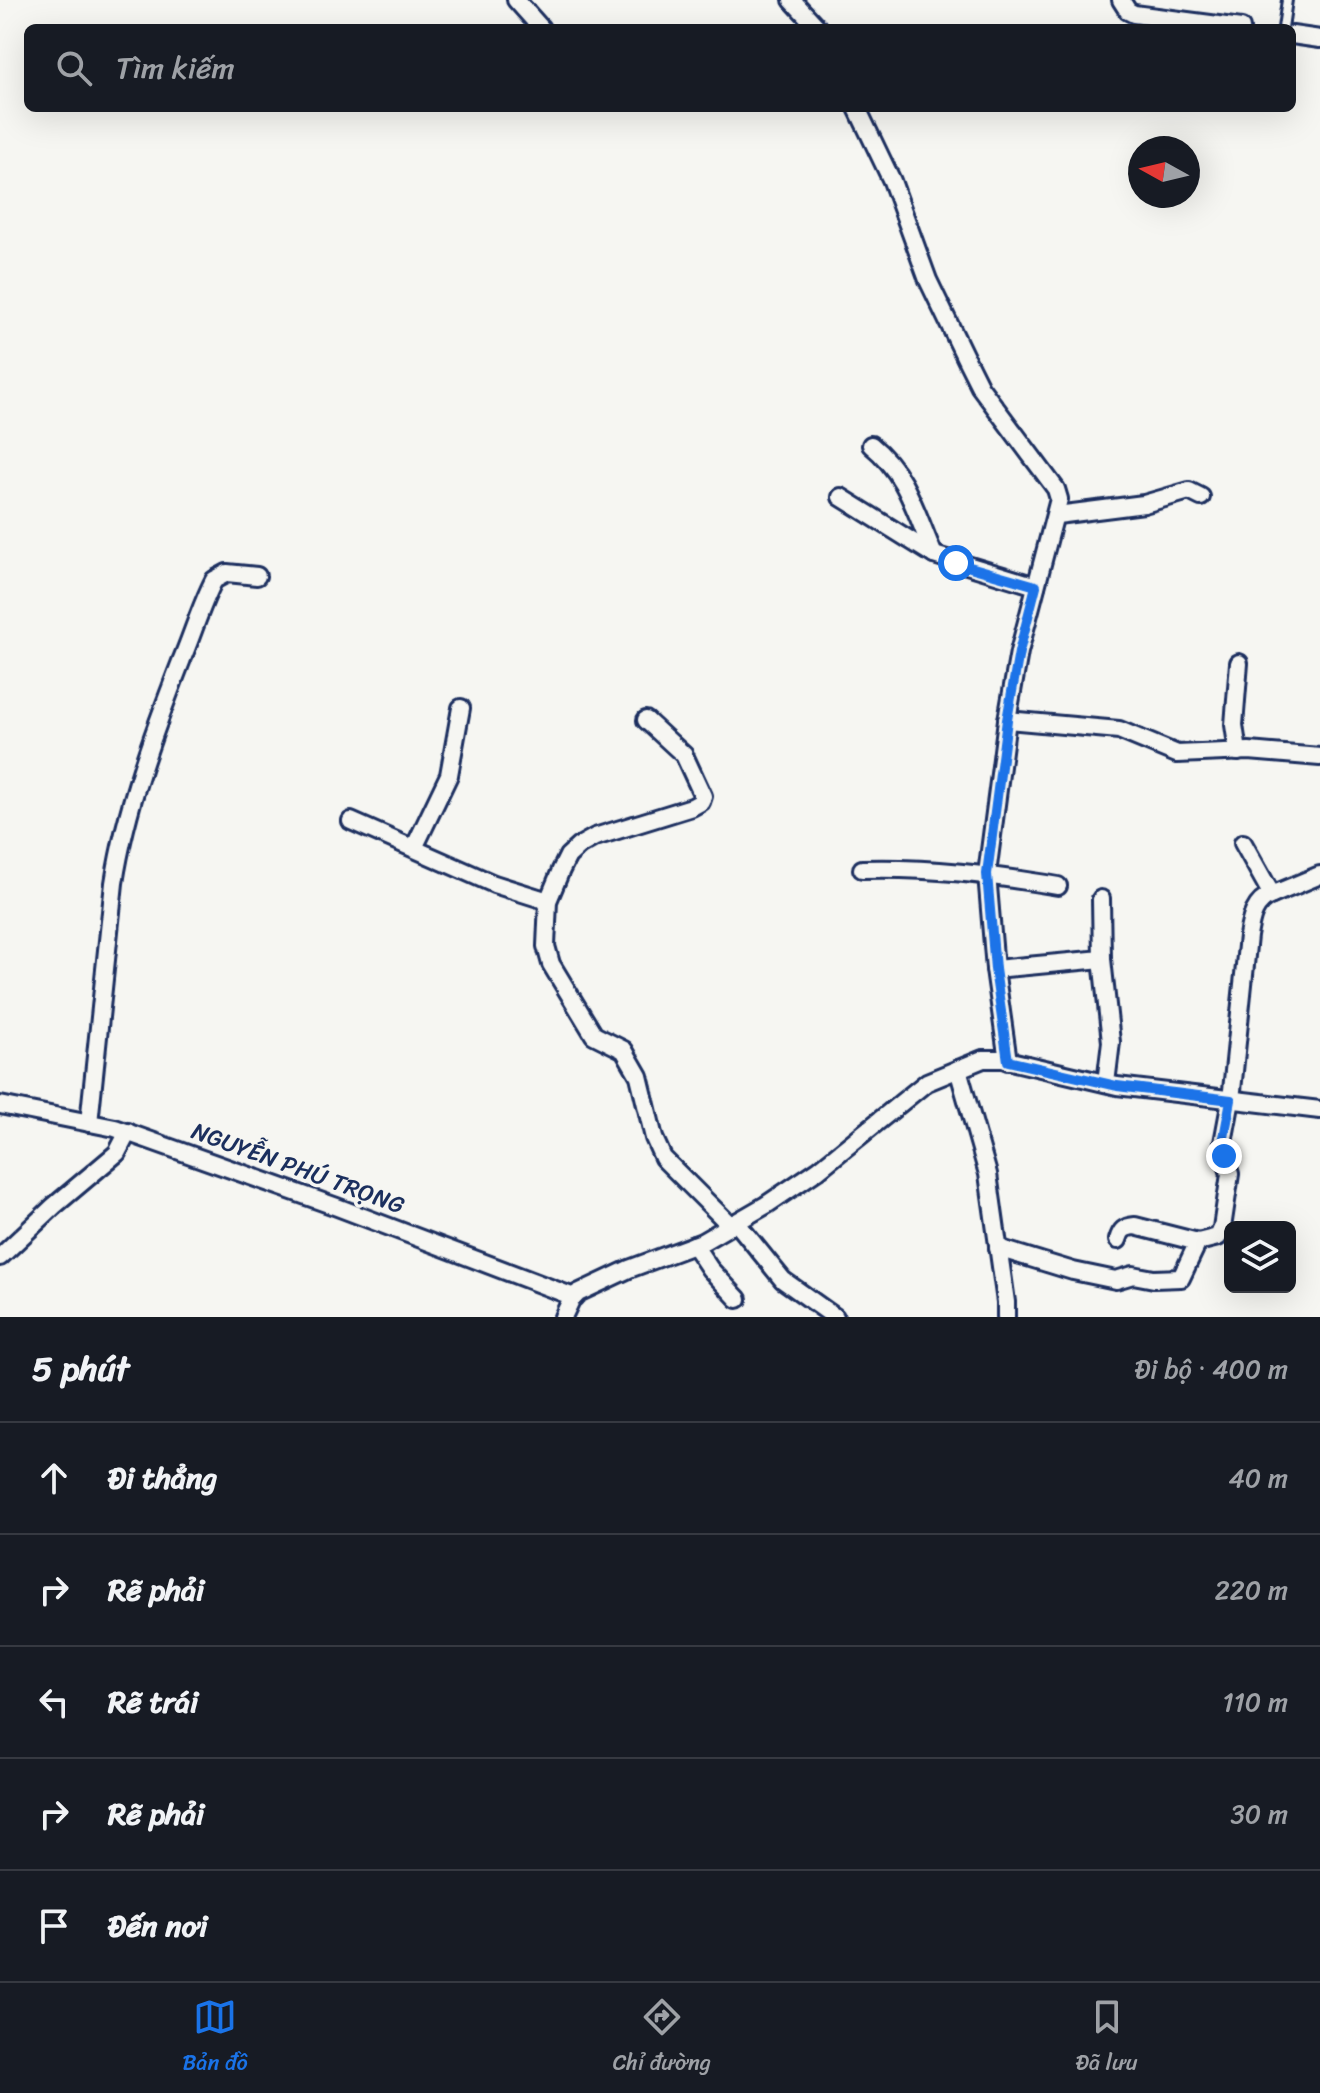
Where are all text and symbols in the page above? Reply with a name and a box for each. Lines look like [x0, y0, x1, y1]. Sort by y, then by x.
search box [24, 24, 1296, 112]
text: Tìm kiếm [116, 41, 234, 95]
icon: search [52, 46, 96, 90]
north arrow [1128, 136, 1200, 208]
route start [938, 545, 974, 581]
street label: NGUYỄN PHÚ TRỌNG [185, 1110, 411, 1226]
route end [1206, 1138, 1242, 1174]
map controls [1224, 1221, 1296, 1293]
button: layers [1224, 1221, 1296, 1293]
text: 5 phút [32, 1339, 129, 1399]
text: Đi bộ · 400 m [1135, 1346, 1288, 1392]
text: Đi thẳng [108, 1451, 217, 1505]
text: 40 m [1229, 1455, 1288, 1501]
icon: ahead [32, 1456, 76, 1500]
text: Rẽ phải [108, 1563, 204, 1617]
text: 220 m [1215, 1567, 1288, 1613]
icon: right [32, 1568, 76, 1612]
text: Rẽ trái [108, 1675, 198, 1729]
text: 110 m [1223, 1679, 1288, 1725]
icon: left [32, 1680, 76, 1724]
text: Rẽ phải [108, 1787, 204, 1841]
text: 30 m [1231, 1791, 1288, 1837]
icon: right [32, 1792, 76, 1836]
text: Đến nơi [108, 1899, 207, 1953]
icon: arrive [32, 1904, 76, 1948]
tab: Bản đồ [182, 1995, 248, 2082]
tab: Chỉ đường [613, 1995, 711, 2082]
tab: Đã lưu [1076, 1995, 1138, 2082]

